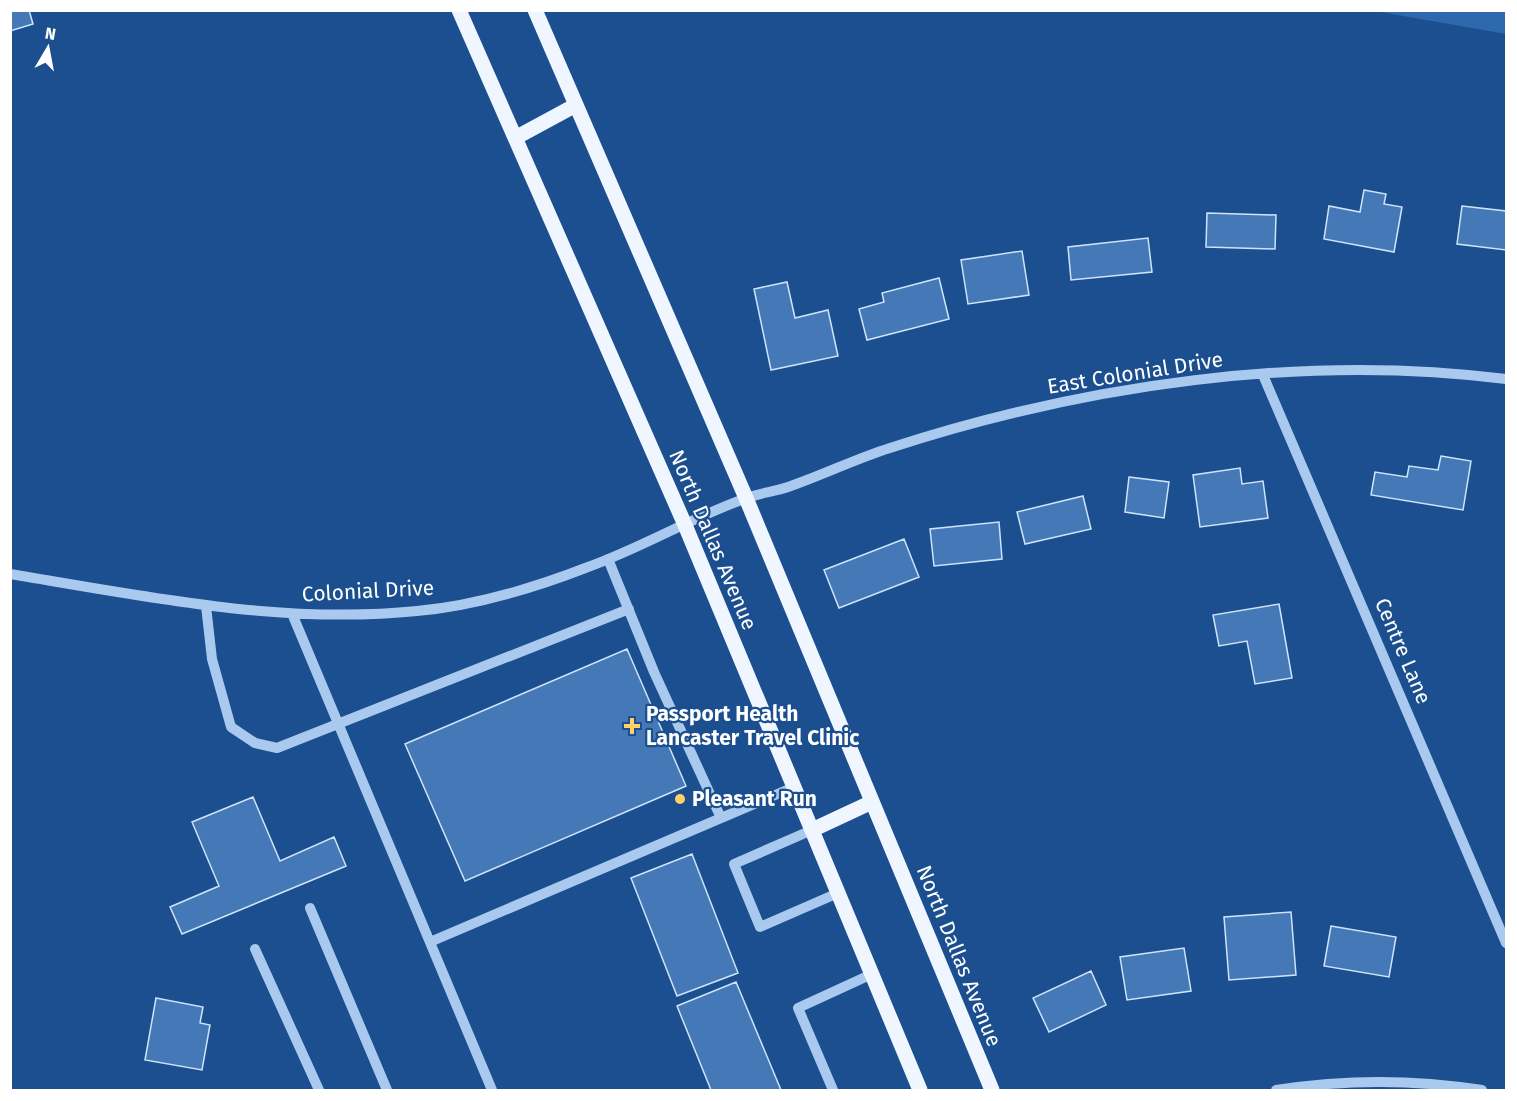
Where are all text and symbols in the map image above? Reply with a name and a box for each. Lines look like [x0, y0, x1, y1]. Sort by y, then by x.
north arrow [18, 18, 78, 78]
text: N [44, 23, 57, 44]
street label: East Colonial Drive [1045, 346, 1225, 400]
street label: North Dallas Avenue [663, 446, 763, 634]
street label: Colonial Drive [301, 575, 435, 607]
street label: Centre Lane [1369, 594, 1437, 708]
place label: Passport Health Lancaster Travel Clinic [646, 701, 859, 751]
marker: Passport Health Lancaster Travel Clinic [623, 717, 641, 735]
place label: Pleasant Run [692, 786, 817, 812]
marker: Pleasant Run [673, 792, 687, 806]
street label: North Dallas Avenue [911, 862, 1007, 1050]

